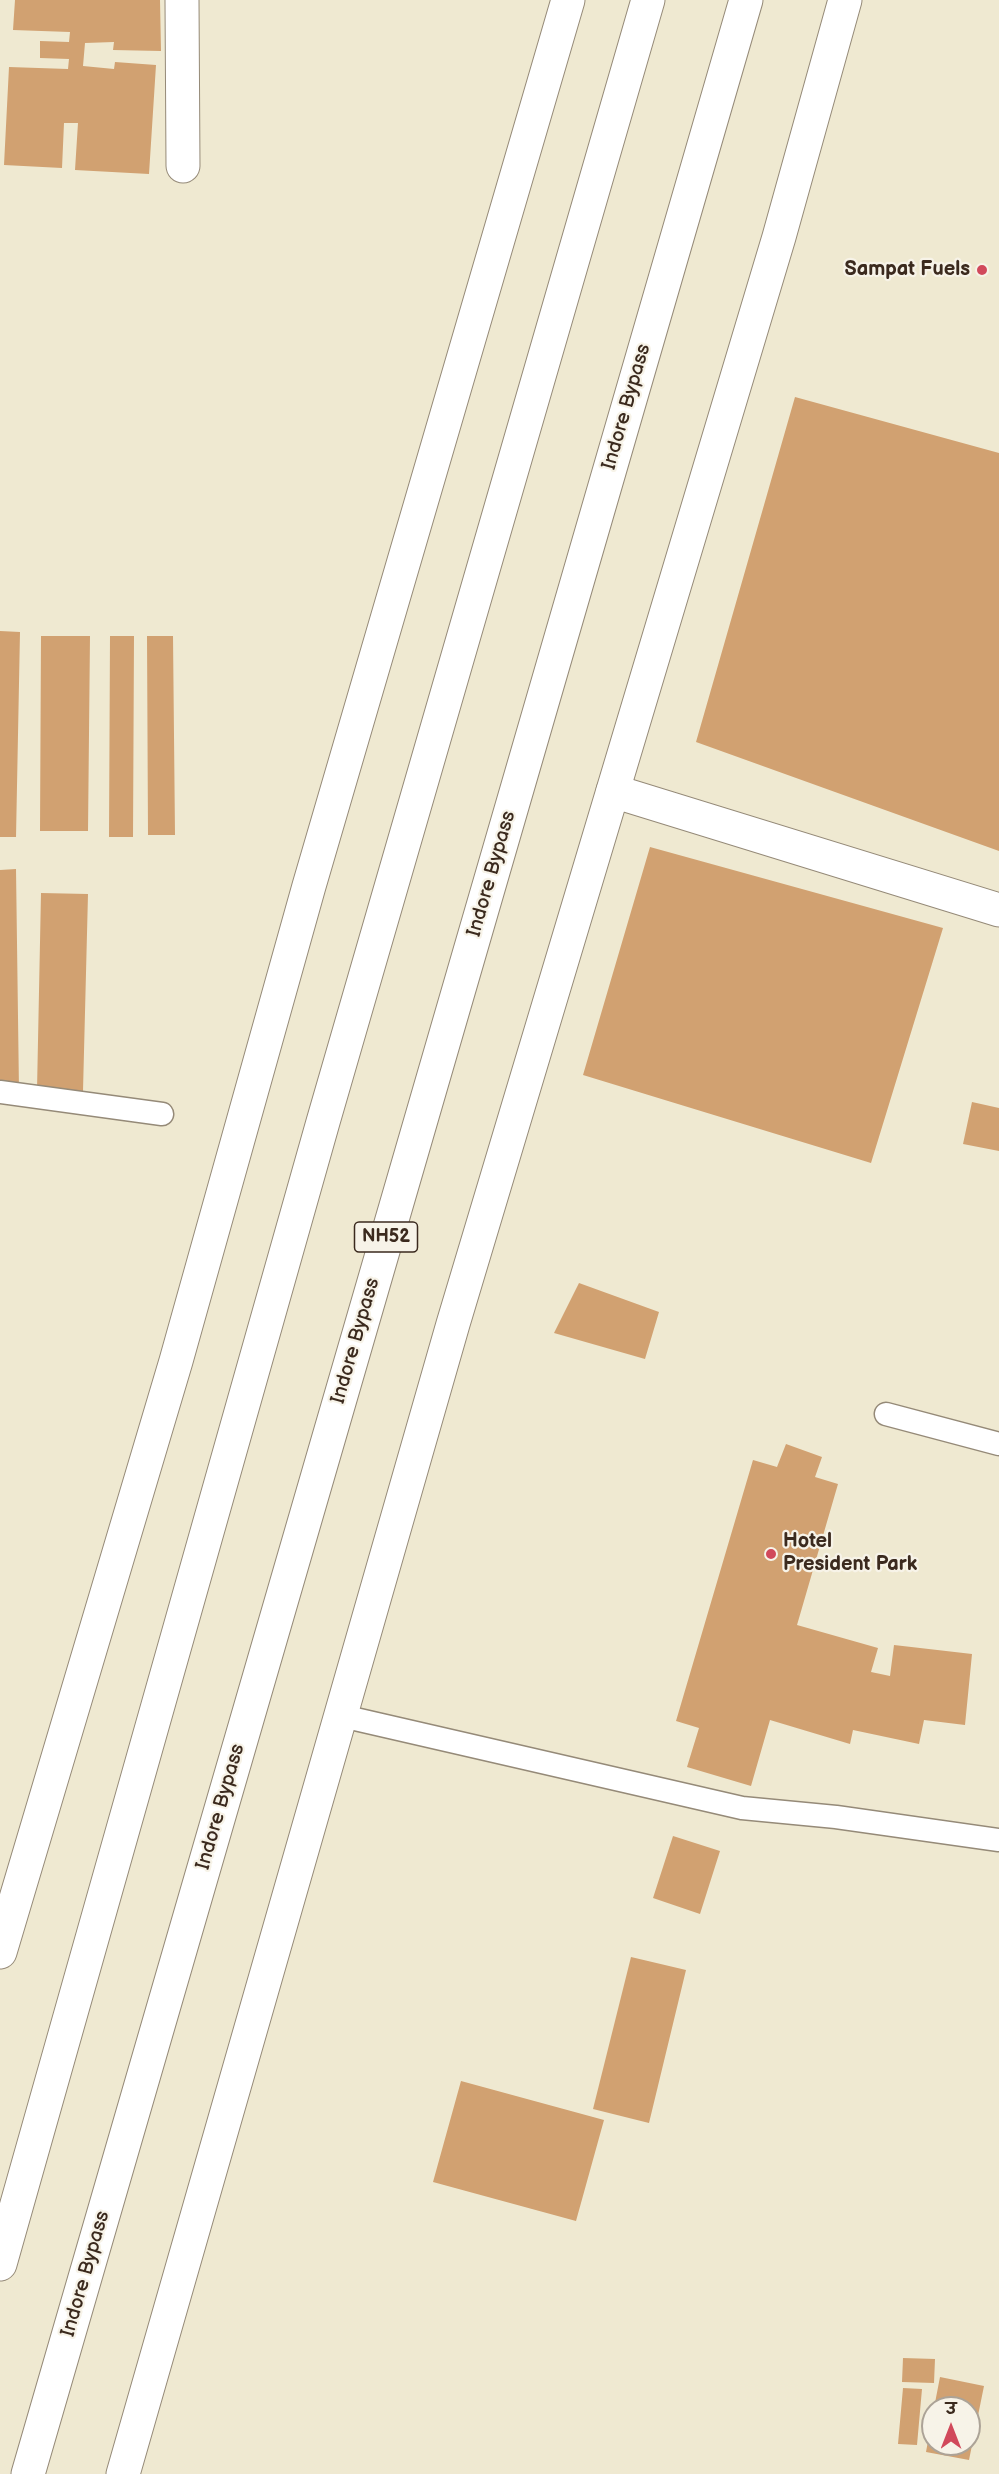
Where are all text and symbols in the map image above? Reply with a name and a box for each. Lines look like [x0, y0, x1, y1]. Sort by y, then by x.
place label: Sampat Fuels [845, 258, 970, 282]
marker: Sampat Fuels [975, 263, 989, 277]
street label: Indore Bypass [598, 341, 656, 473]
street label: Indore Bypass [463, 808, 521, 940]
road number: NH52 [354, 1222, 418, 1252]
street label: Indore Bypass [327, 1275, 385, 1407]
place label: Hotel President Park [783, 1530, 917, 1577]
marker: Hotel President Park [764, 1547, 778, 1561]
street label: Indore Bypass [192, 1741, 250, 1873]
street label: Indore Bypass [57, 2208, 115, 2340]
north arrow [921, 2396, 981, 2456]
text: उ [946, 2400, 956, 2419]

